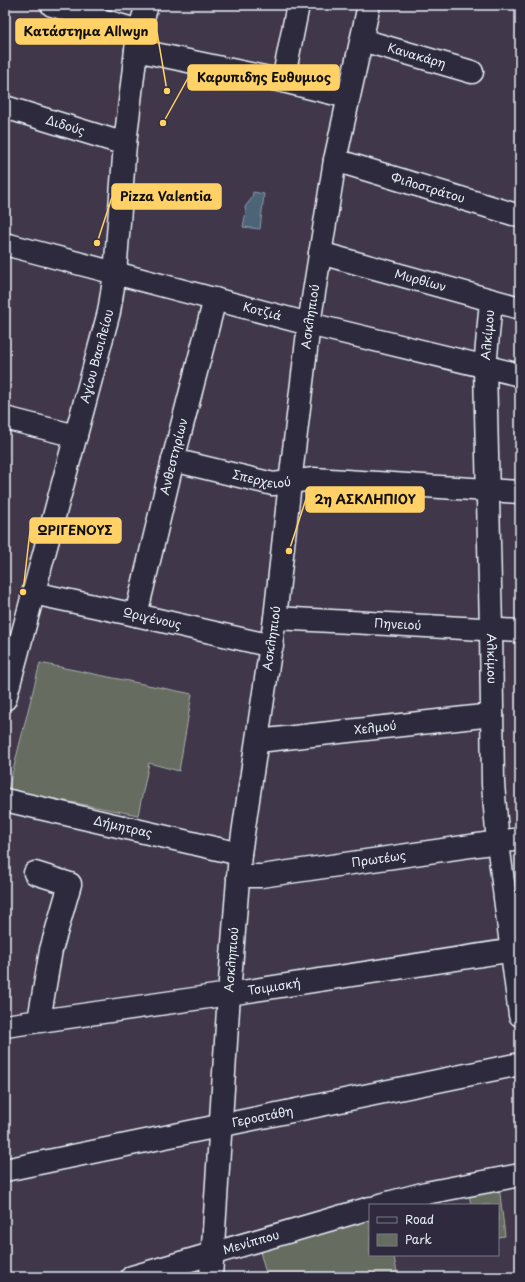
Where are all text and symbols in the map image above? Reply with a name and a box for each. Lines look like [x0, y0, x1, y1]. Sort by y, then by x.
callout: Κατάστημα Allwyn [16, 19, 157, 44]
text: Κατάστημα Allwyn [24, 21, 148, 40]
street label: Κανακάρη [386, 38, 448, 72]
callout: Καρυπιδης Ευθυμιος [188, 65, 339, 90]
text: Καρυπιδης Ευθυμιος [197, 67, 331, 86]
street label: Διδούς [44, 110, 87, 139]
street label: Φιλοστράτου [389, 168, 467, 207]
callout: Pizza Valentia [112, 184, 221, 209]
text: Pizza Valentia [120, 186, 213, 205]
street label: Μυρθίων [393, 264, 448, 295]
street label: Ασκληπιού [296, 283, 323, 350]
street label: Κοτζιά [241, 297, 284, 324]
street label: Αγίου Βασιλείου [75, 307, 117, 405]
street label: Αλκίμου [476, 309, 498, 361]
street label: Ανθεστηρίων [155, 416, 192, 497]
street label: Σπερχειού [231, 465, 292, 492]
callout: 2η ΑΣΚΛΗΠΙΟΥ [306, 487, 424, 512]
text: 2η ΑΣΚΛΗΠΙΟΥ [314, 489, 416, 508]
callout: ΩΡΙΓΕΝΟΥΣ [30, 518, 121, 543]
text: ΩΡΙΓΕΝΟΥΣ [37, 520, 113, 539]
street label: Ωριγένους [122, 603, 183, 633]
street label: Ασκληπιού [257, 605, 284, 672]
street label: Πηνειού [374, 613, 422, 634]
street label: Αλκίμου [483, 633, 502, 684]
street label: Χελμού [353, 716, 397, 738]
street label: Δήμητρας [92, 811, 154, 842]
street label: Πρωτέως [350, 845, 407, 871]
street label: Ασκληπιού [219, 926, 242, 993]
street label: Τσιμισκή [246, 973, 302, 999]
street label: Γεροστάθη [230, 1101, 295, 1131]
legend [369, 1204, 499, 1256]
text: Road [405, 1210, 434, 1228]
street label: Μενίππου [220, 1225, 281, 1258]
text: Park [405, 1230, 432, 1248]

